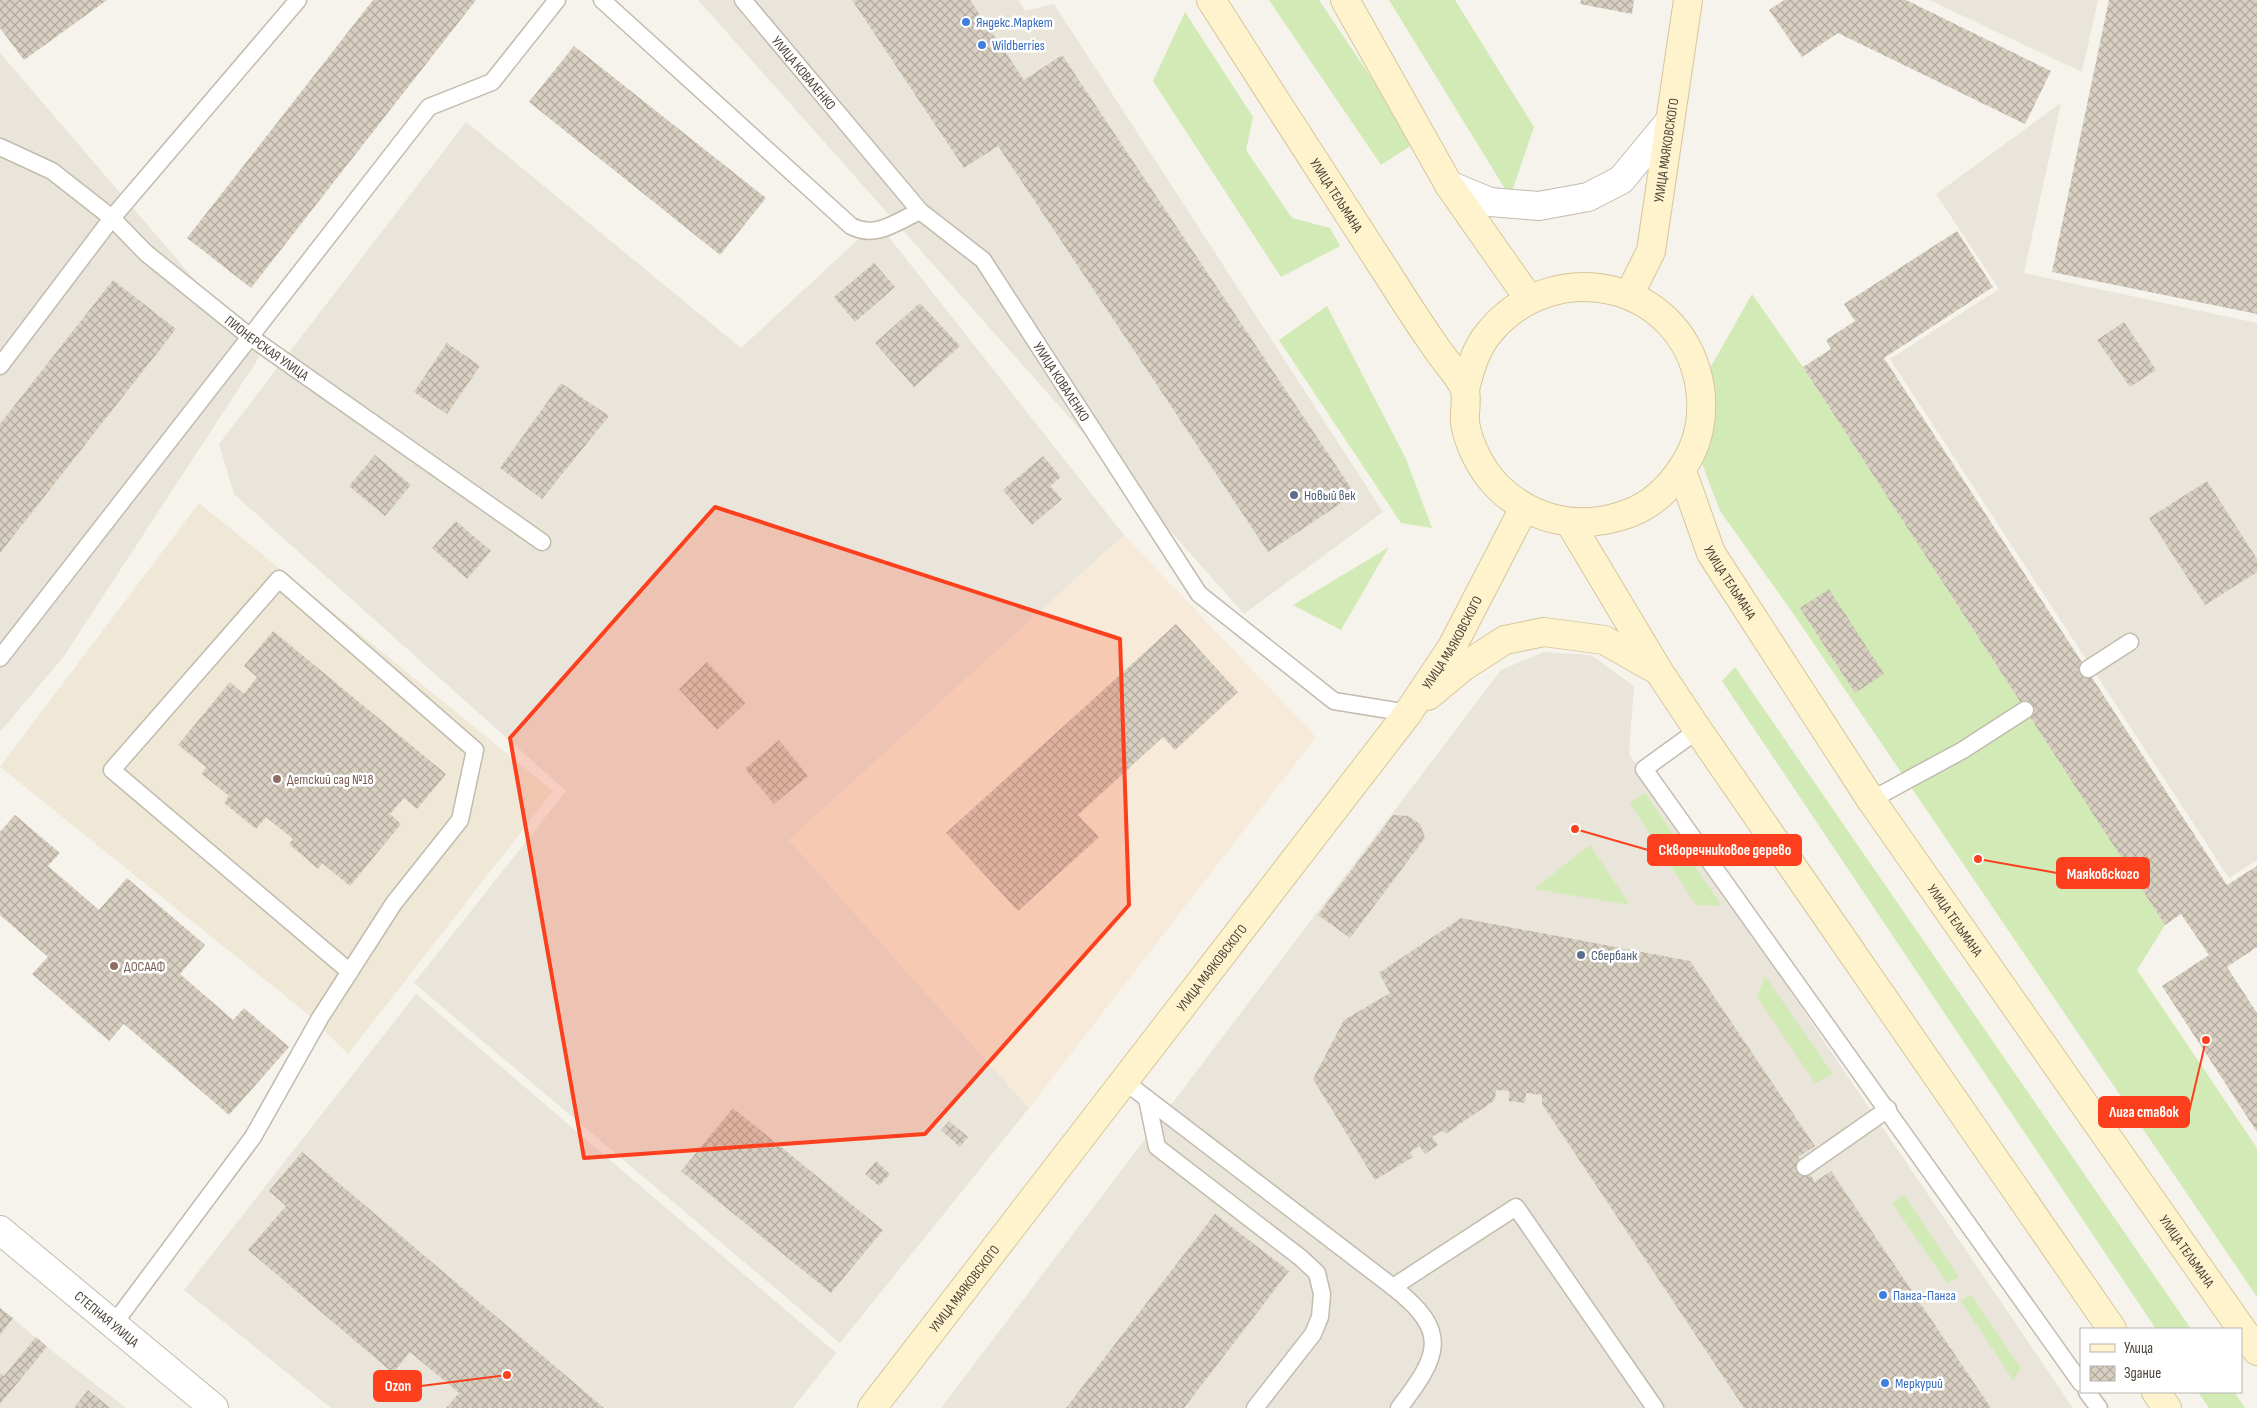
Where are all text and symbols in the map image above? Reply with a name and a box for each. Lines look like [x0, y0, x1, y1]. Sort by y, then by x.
place label: Яндекс.Маркет [976, 14, 1053, 31]
marker: Яндекс.Маркет [960, 16, 972, 28]
street label: УЛИЦА КОВАЛЕНКО [768, 32, 840, 113]
place label: Wildberries [992, 37, 1045, 54]
marker: Wildberries [976, 39, 988, 51]
street label: УЛИЦА МАЯКОВСКОГО [1650, 97, 1682, 204]
street label: УЛИЦА ТЕЛЬМАНА [1306, 155, 1367, 236]
street label: ПИОНЕРСКАЯ УЛИЦА [222, 312, 313, 384]
street label: УЛИЦА КОВАЛЕНКО [1030, 339, 1094, 424]
place label: Новый век [1304, 487, 1356, 504]
marker: Новый век [1288, 489, 1300, 501]
street label: УЛИЦА ТЕЛЬМАНА [1701, 543, 1761, 623]
street label: УЛИЦА МАЯКОВСКОГО [1418, 593, 1486, 692]
place label: Детский сад №18 [287, 771, 374, 788]
marker: Детский сад №18 [271, 773, 283, 785]
callout: Скворечниковое дерево [1648, 835, 1801, 865]
text: Скворечниковое дерево [1659, 841, 1791, 860]
callout: Маяковского [2057, 858, 2149, 888]
text: Маяковского [2067, 865, 2139, 884]
street label: УЛИЦА ТЕЛЬМАНА [1924, 881, 1987, 961]
street label: УЛИЦА МАЯКОВСКОГО [1173, 921, 1250, 1015]
place label: Сбербанк [1591, 947, 1638, 964]
marker: Сбербанк [1575, 949, 1587, 961]
place label: ДОСААФ [124, 958, 165, 975]
marker: ДОСААФ [108, 960, 120, 972]
callout: Лига ставок [2099, 1097, 2189, 1127]
text: Лига ставок [2108, 1103, 2180, 1122]
street label: УЛИЦА ТЕЛЬМАНА [2156, 1212, 2219, 1291]
street label: УЛИЦА МАЯКОВСКОГО [925, 1241, 1003, 1335]
street label: СТЕПНАЯ УЛИЦА [71, 1287, 143, 1351]
place label: Панга-Панга [1893, 1287, 1956, 1304]
marker: Панга-Панга [1877, 1289, 1889, 1301]
legend [2080, 1328, 2242, 1393]
text: Улица [2124, 1339, 2153, 1358]
text: Здание [2124, 1364, 2161, 1383]
callout: Ozon [374, 1371, 421, 1401]
place label: Меркурий [1895, 1375, 1943, 1392]
text: Ozon [385, 1377, 411, 1396]
marker: Меркурий [1879, 1377, 1891, 1389]

